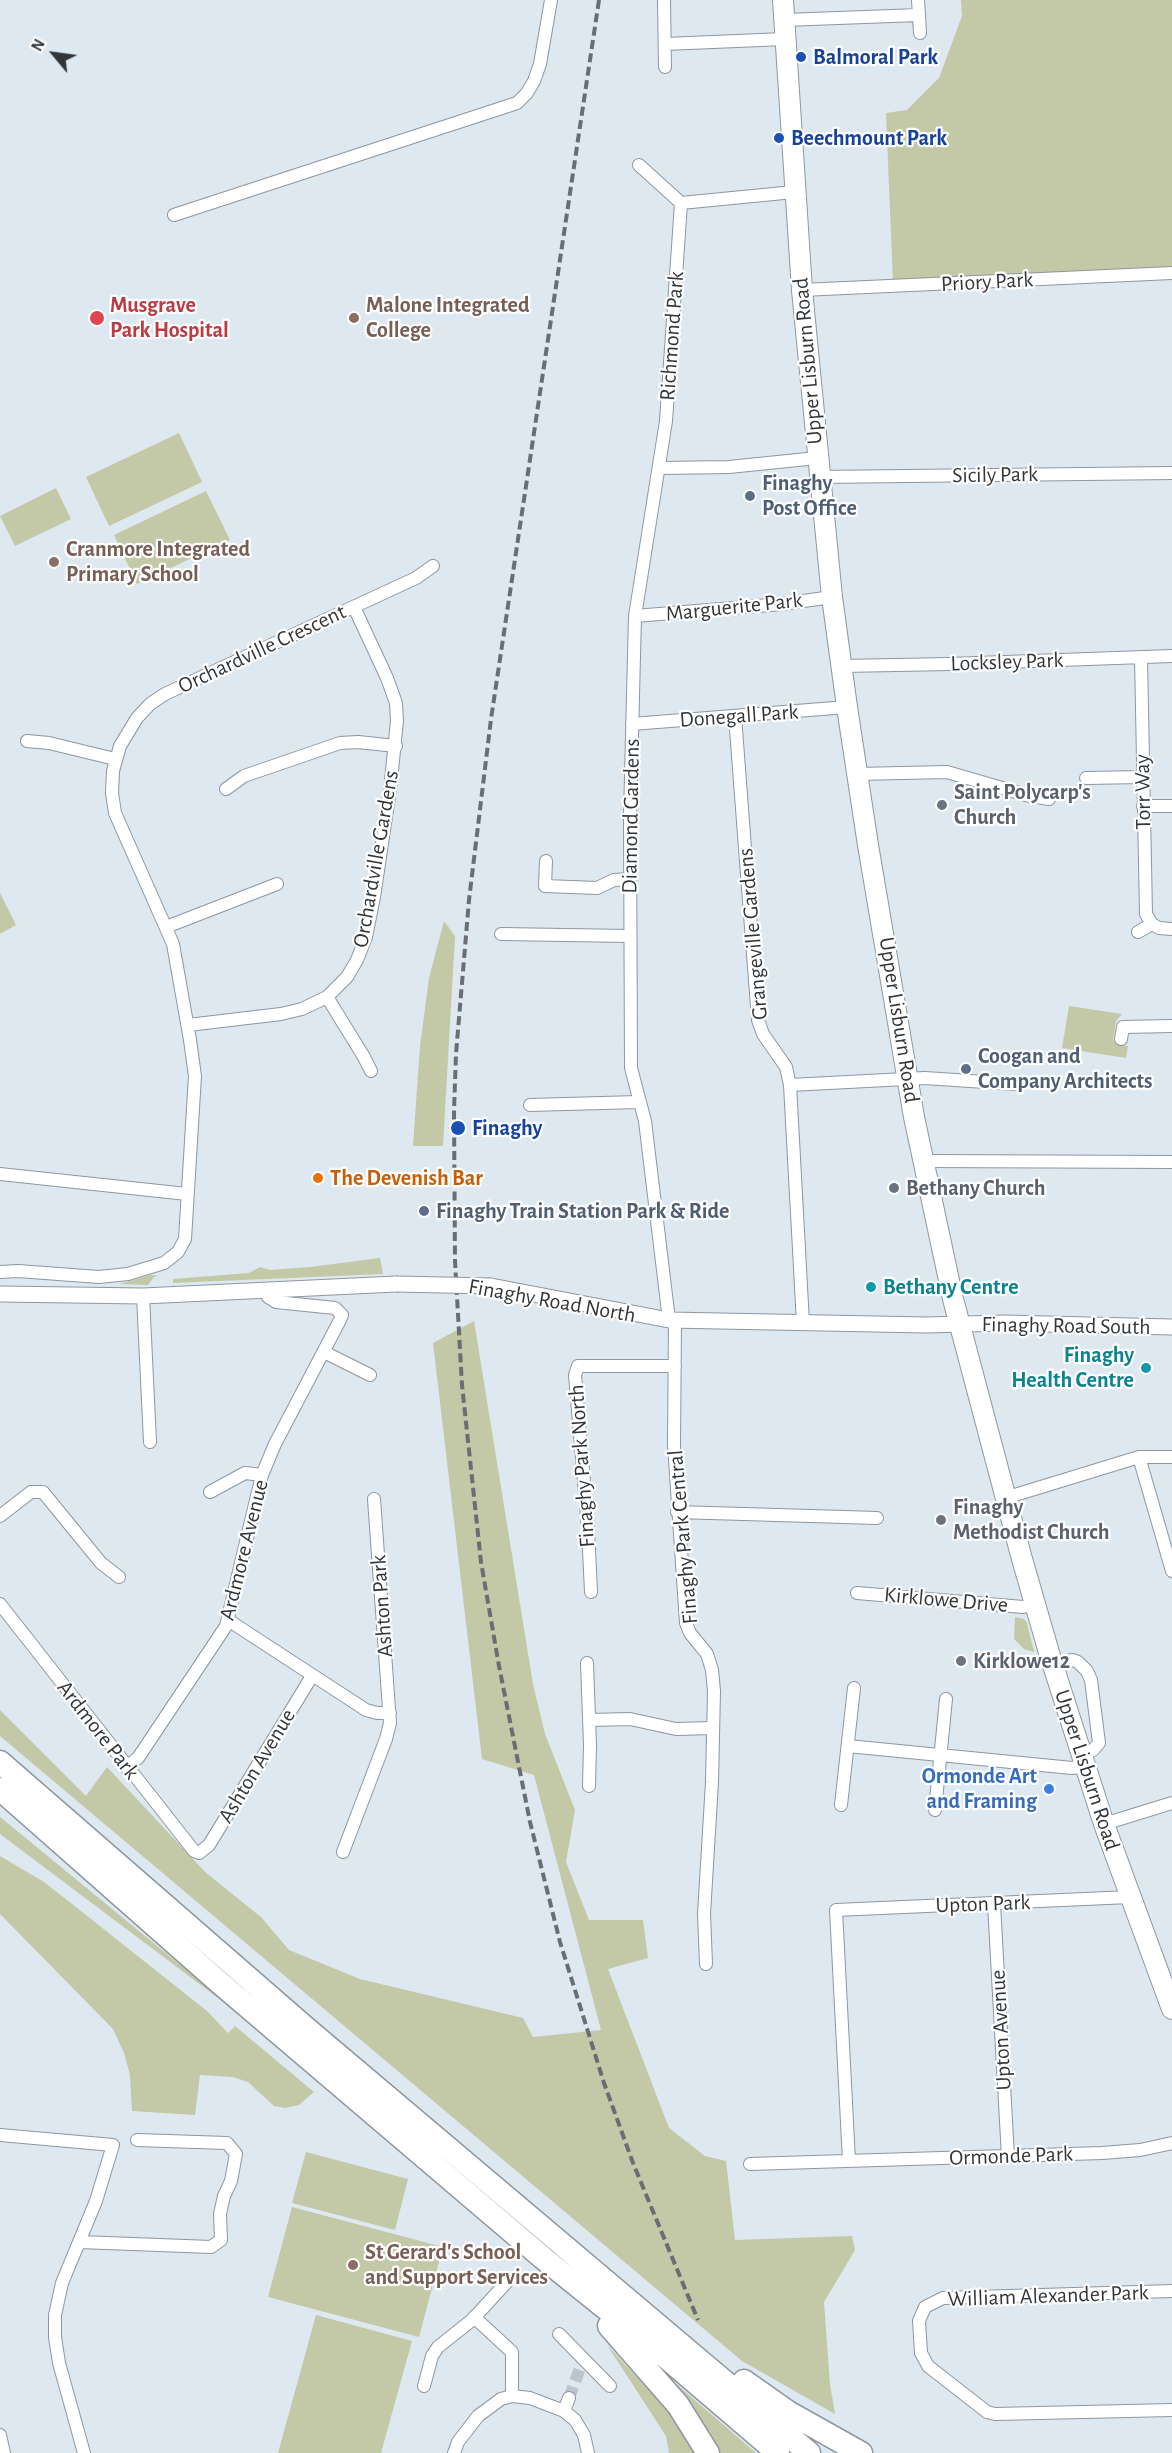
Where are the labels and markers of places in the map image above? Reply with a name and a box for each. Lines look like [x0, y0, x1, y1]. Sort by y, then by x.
place label: Balmoral Park [813, 44, 938, 70]
marker: Balmoral Park [794, 50, 808, 64]
place label: Beechmount Park [791, 125, 947, 151]
marker: Beechmount Park [772, 131, 786, 145]
place label: Musgrave Park Hospital [110, 292, 229, 344]
place label: Malone Integrated College [366, 292, 529, 344]
marker: Musgrave Park Hospital [88, 309, 106, 327]
marker: Malone Integrated College [347, 311, 361, 325]
place label: Finaghy Post Office [762, 470, 857, 522]
marker: Finaghy Post Office [743, 489, 757, 503]
place label: Cranmore Integrated Primary School [66, 536, 250, 588]
marker: Cranmore Integrated Primary School [47, 555, 61, 569]
place label: Saint Polycarp's Church [954, 779, 1091, 830]
marker: Saint Polycarp's Church [935, 798, 949, 812]
place label: Coogan and Company Architects [978, 1043, 1152, 1094]
marker: Coogan and Company Architects [959, 1062, 973, 1076]
place label: Finaghy [472, 1115, 542, 1141]
marker: Finaghy [449, 1119, 467, 1137]
place label: The Devenish Bar [330, 1165, 483, 1191]
marker: The Devenish Bar [311, 1171, 325, 1185]
place label: Bethany Church [906, 1175, 1045, 1201]
marker: Bethany Church [887, 1181, 901, 1195]
place label: Finaghy Train Station Park & Ride [436, 1198, 729, 1224]
marker: Finaghy Train Station Park & Ride [417, 1204, 431, 1218]
place label: Bethany Centre [883, 1274, 1019, 1300]
marker: Bethany Centre [864, 1280, 878, 1294]
place label: Finaghy Health Centre [1011, 1342, 1134, 1394]
marker: Finaghy Health Centre [1139, 1361, 1153, 1375]
place label: Finaghy Methodist Church [953, 1494, 1109, 1546]
marker: Finaghy Methodist Church [934, 1513, 948, 1527]
place label: Kirklowe12 [973, 1648, 1070, 1674]
marker: Kirklowe12 [954, 1654, 968, 1668]
place label: Ormonde Art and Framing [922, 1763, 1037, 1814]
marker: Ormonde Art and Framing [1042, 1782, 1056, 1796]
place label: St Gerard's School and Support Services [365, 2239, 548, 2290]
marker: St Gerard's School and Support Services [346, 2258, 360, 2272]

